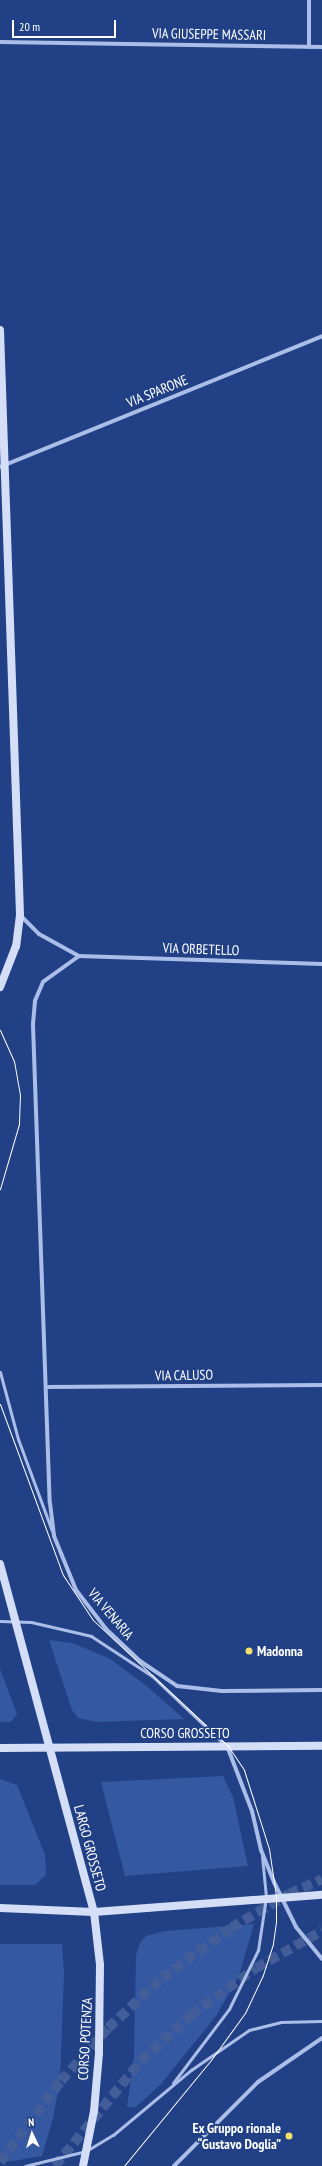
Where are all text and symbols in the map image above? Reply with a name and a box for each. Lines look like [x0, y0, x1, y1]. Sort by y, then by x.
scale bar [14, 12, 118, 38]
text: 20 m [19, 19, 40, 34]
street label: VIA GIUSEPPE MASSARI [152, 25, 266, 43]
street label: VIA SPARONE [124, 371, 190, 411]
street label: VIA ORBETELLO [162, 939, 240, 959]
street label: VIA CALUSO [154, 1366, 214, 1384]
street label: VIA VENARIA [84, 1585, 138, 1643]
place label: Madonna [257, 1643, 303, 1659]
marker: Madonna [244, 1646, 254, 1656]
street label: CORSO GROSSETO [140, 1725, 230, 1741]
street label: LARGO GROSSETO [70, 1803, 110, 1893]
street label: CORSO POTENZA [74, 1997, 96, 2081]
north arrow [12, 2114, 52, 2154]
text: N [28, 2115, 35, 2129]
place label: Ex Gruppo rionale “Gustavo Doglia” [192, 2120, 281, 2152]
marker: Ex Gruppo rionale “Gustavo Doglia” [284, 2131, 294, 2141]

